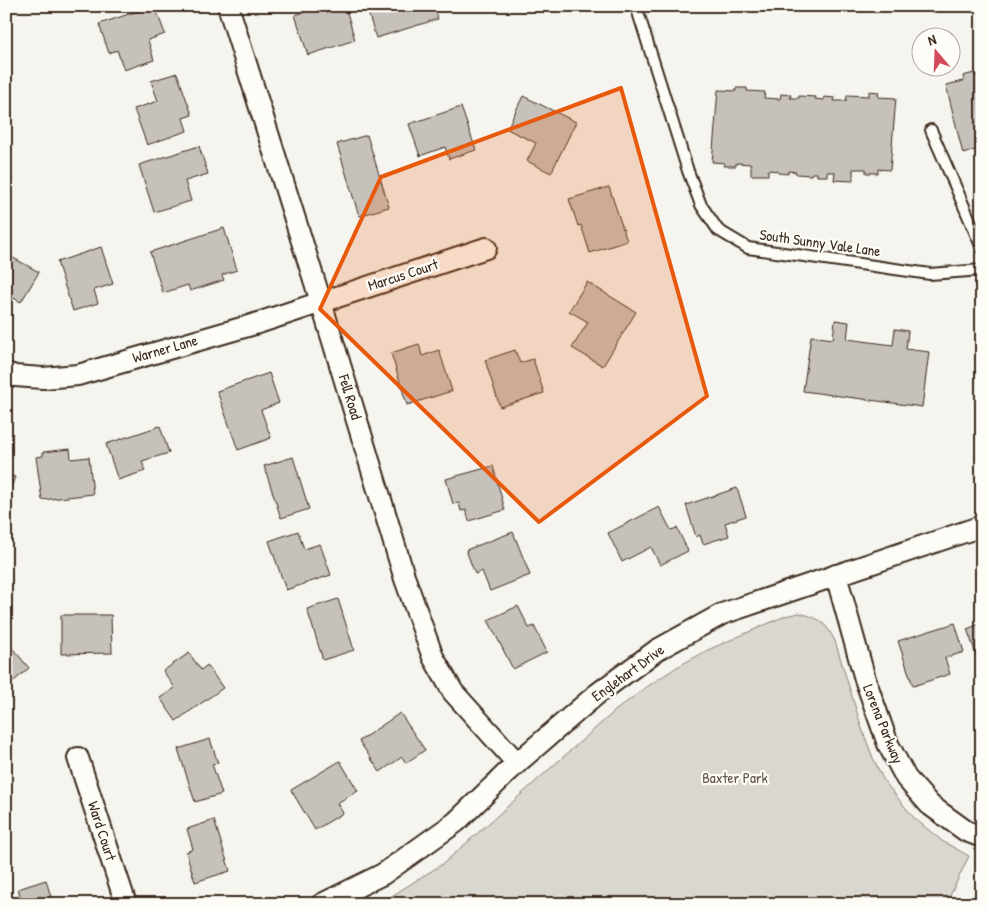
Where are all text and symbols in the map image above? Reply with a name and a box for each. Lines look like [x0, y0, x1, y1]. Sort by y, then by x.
north arrow [910, 28, 960, 78]
text: N [925, 29, 939, 49]
street label: South Sunny Vale Lane [758, 224, 882, 261]
street label: Marcus Court [365, 253, 442, 296]
street label: Warner Lane [130, 329, 200, 368]
street label: Fell Road [333, 371, 367, 422]
street label: Englehart Drive [587, 639, 668, 706]
street label: Lorena Parkway [858, 681, 909, 767]
park label: Baxter Park [702, 767, 768, 788]
street label: Ward Court [83, 798, 122, 864]

